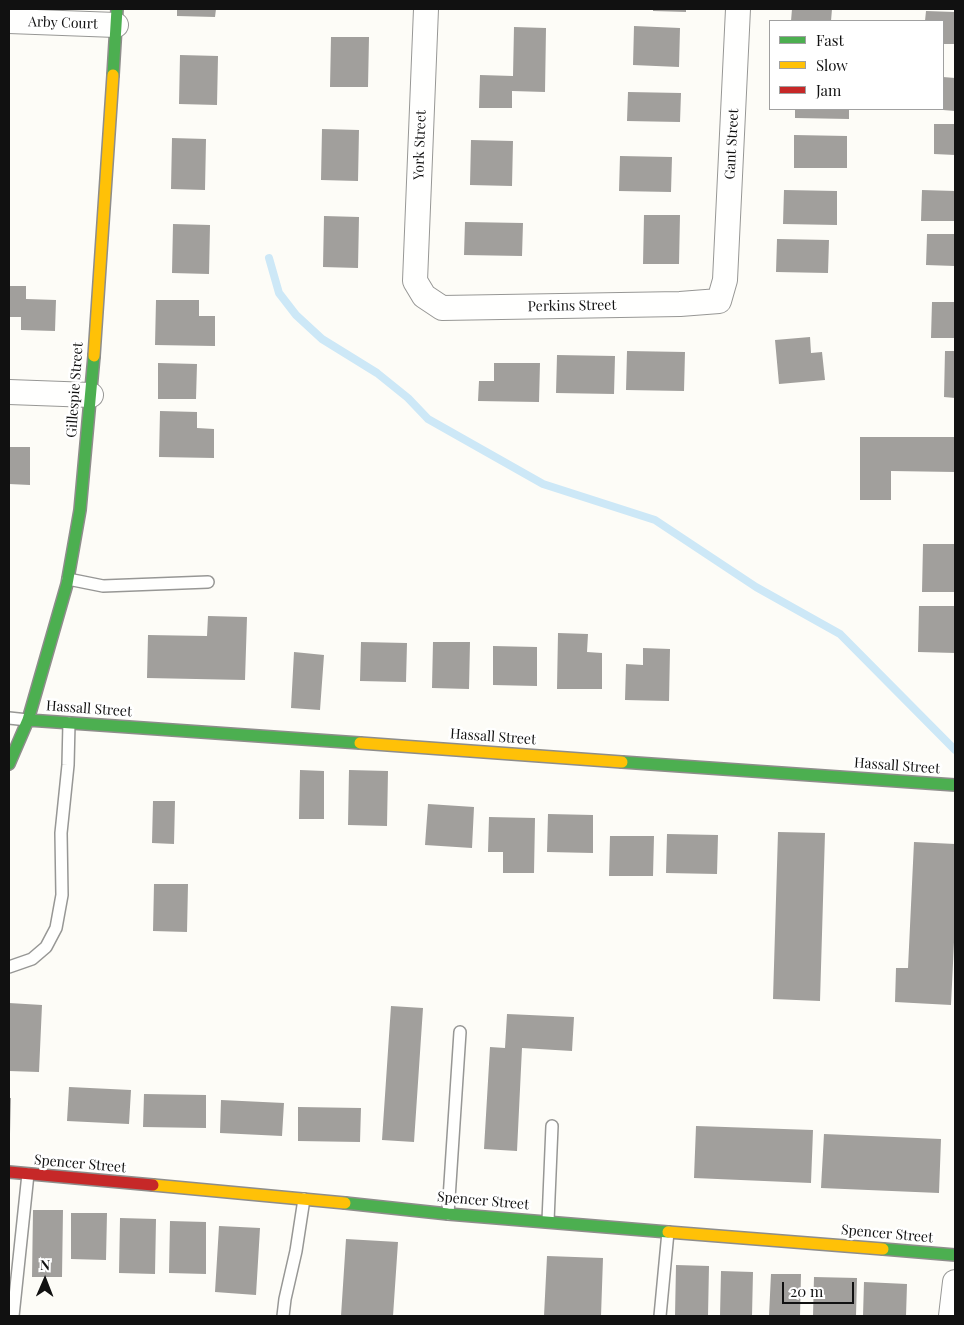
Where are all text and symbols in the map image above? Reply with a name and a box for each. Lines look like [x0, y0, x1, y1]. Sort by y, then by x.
street label: Arby Court [28, 13, 98, 33]
legend [769, 20, 944, 110]
text: Fast [816, 30, 844, 50]
text: Slow [816, 55, 848, 75]
text: Jam [816, 80, 841, 100]
street label: Gant Street [722, 108, 742, 180]
street label: York Street [410, 110, 430, 180]
street label: Perkins Street [528, 297, 616, 315]
street label: Gillespie Street [63, 342, 87, 438]
street label: Hassall Street [45, 698, 133, 720]
street label: Hassall Street [449, 726, 537, 748]
street label: Hassall Street [853, 755, 941, 777]
street label: Spencer Street [33, 1152, 127, 1176]
street label: Spencer Street [436, 1189, 530, 1213]
street label: Spencer Street [840, 1222, 934, 1246]
north arrow [20, 1255, 70, 1305]
text: N [40, 1255, 50, 1274]
scale bar [784, 1272, 856, 1304]
text: 20 m [790, 1281, 823, 1301]

